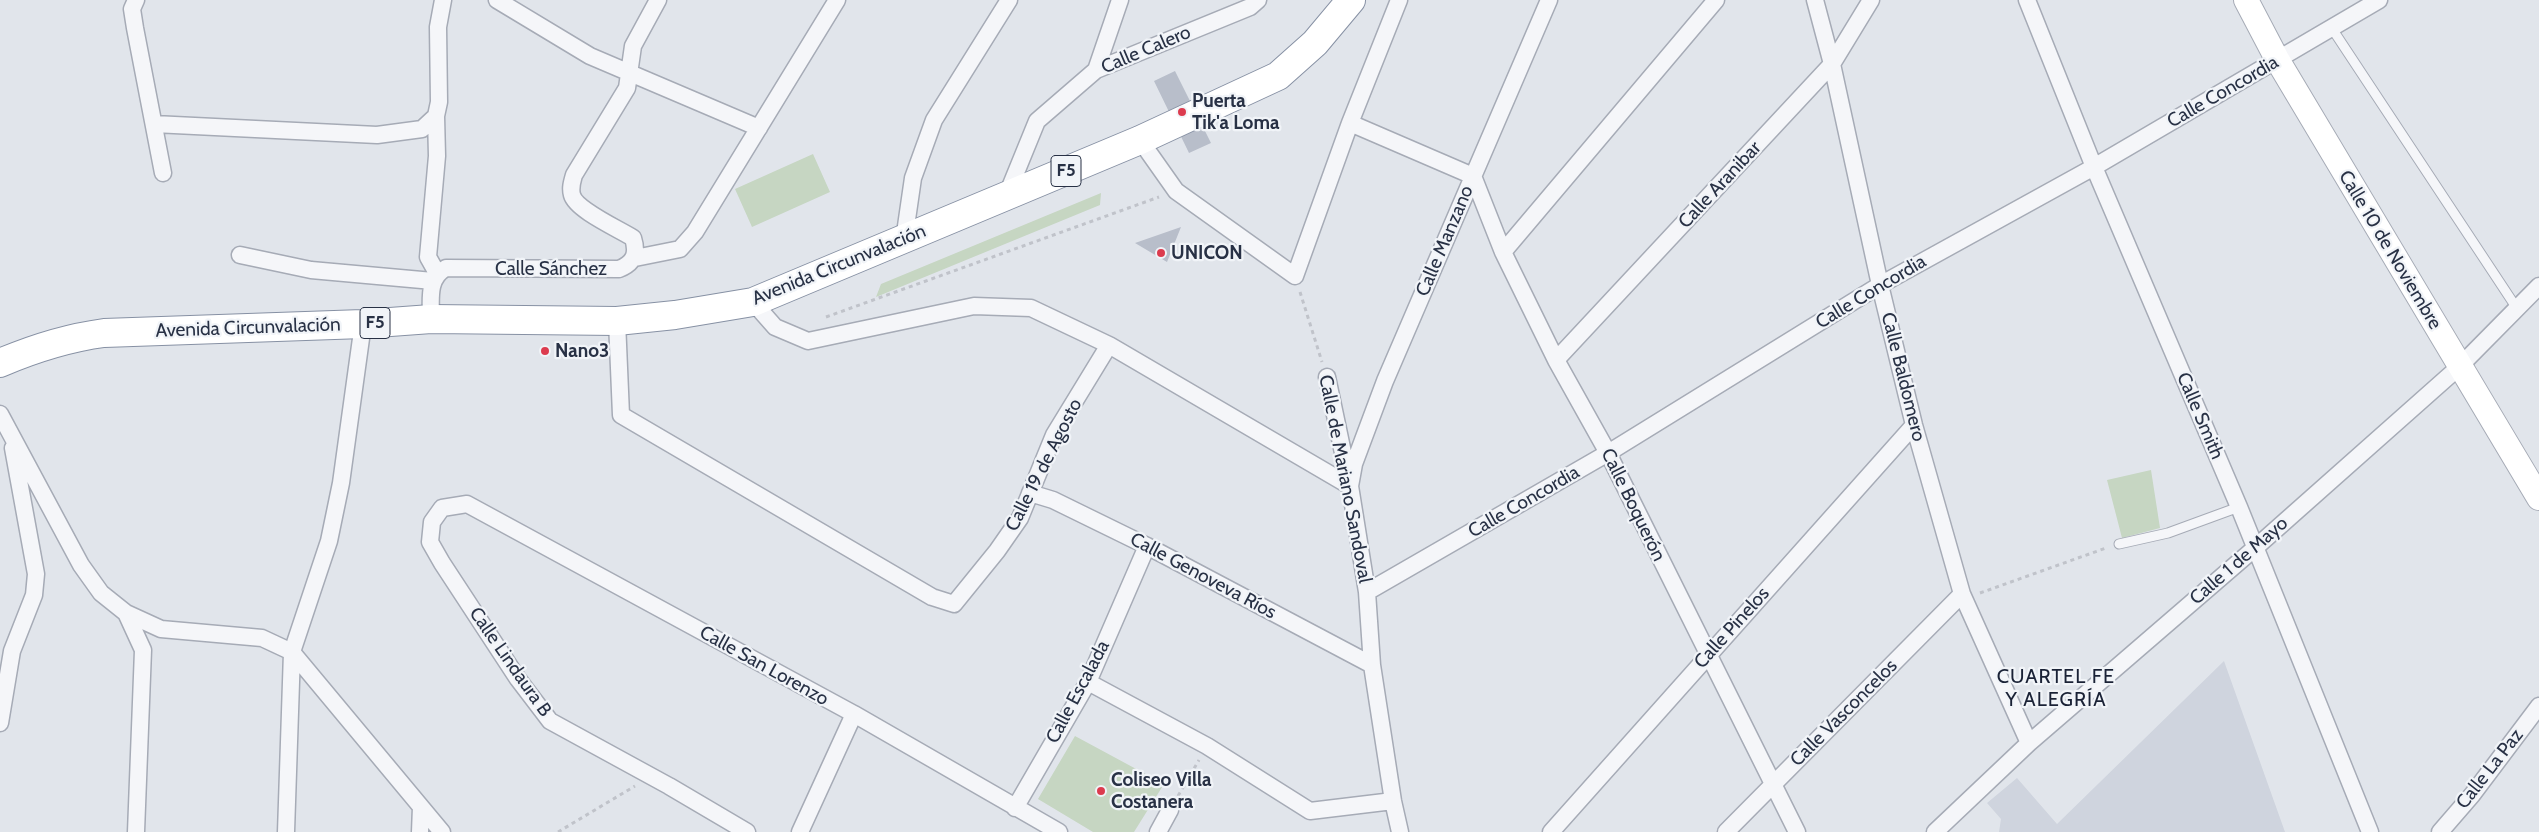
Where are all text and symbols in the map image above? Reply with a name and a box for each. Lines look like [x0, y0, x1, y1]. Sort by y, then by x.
street label: Calle Calero [1098, 21, 1194, 79]
street label: Calle Concordia [2163, 51, 2283, 133]
place label: Puerta Tik'a Loma [1192, 90, 1279, 134]
marker: Puerta Tik'a Loma [1176, 106, 1188, 118]
street label: Calle Aranibar [1674, 137, 1766, 233]
road number: F5 [1051, 156, 1081, 187]
street label: Calle 10 de Noviembre [2334, 166, 2446, 334]
street label: Calle Manzano [1411, 182, 1479, 300]
street label: Avenida Circunvalación [749, 220, 929, 310]
place label: UNICON [1171, 242, 1243, 264]
marker: UNICON [1155, 247, 1167, 259]
street label: Calle Concordia [1812, 250, 1930, 334]
street label: Calle Sánchez [495, 258, 607, 280]
road number: F5 [360, 307, 390, 338]
street label: Calle Baldomero [1876, 310, 1930, 444]
street label: Avenida Circunvalación [155, 313, 341, 343]
place label: Nano3 [555, 340, 609, 362]
marker: Nano3 [539, 345, 551, 357]
street label: Calle Smith [2172, 369, 2228, 463]
street label: Calle de Mariano Sandoval [1314, 373, 1376, 585]
street label: Calle 19 de Agosto [1001, 395, 1087, 535]
street label: Calle Boquerón [1596, 445, 1670, 565]
street label: Calle Concordia [1464, 461, 1584, 543]
street label: Calle 1 de Mayo [2185, 512, 2293, 610]
street label: Calle Genoveva Ríos [1126, 528, 1280, 624]
street label: Calle Pinelos [1690, 583, 1774, 673]
street label: Calle Lindaura B [464, 603, 556, 721]
street label: Calle San Lorenzo [696, 621, 832, 711]
street label: Calle Escalada [1041, 637, 1115, 747]
street label: Calle Vasconcelos [1786, 655, 1902, 771]
district label: CUARTEL FE Y ALEGRÍA [1996, 665, 2116, 712]
street label: Calle La Paz [2452, 724, 2528, 814]
place label: Coliseo Villa Costanera [1111, 769, 1211, 813]
marker: Coliseo Villa Costanera [1095, 785, 1107, 797]

